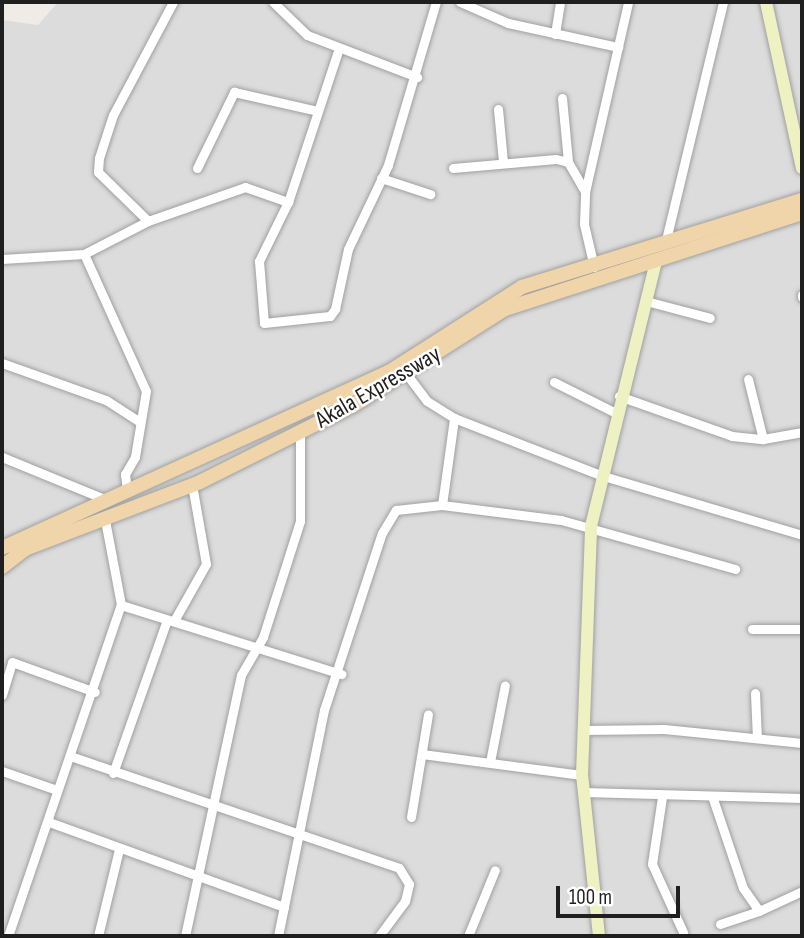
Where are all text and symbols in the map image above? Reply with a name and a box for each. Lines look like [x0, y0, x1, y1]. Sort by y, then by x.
street label: Akala Expressway [310, 340, 446, 434]
scale bar [559, 872, 683, 916]
text: 100 m [569, 885, 612, 910]

